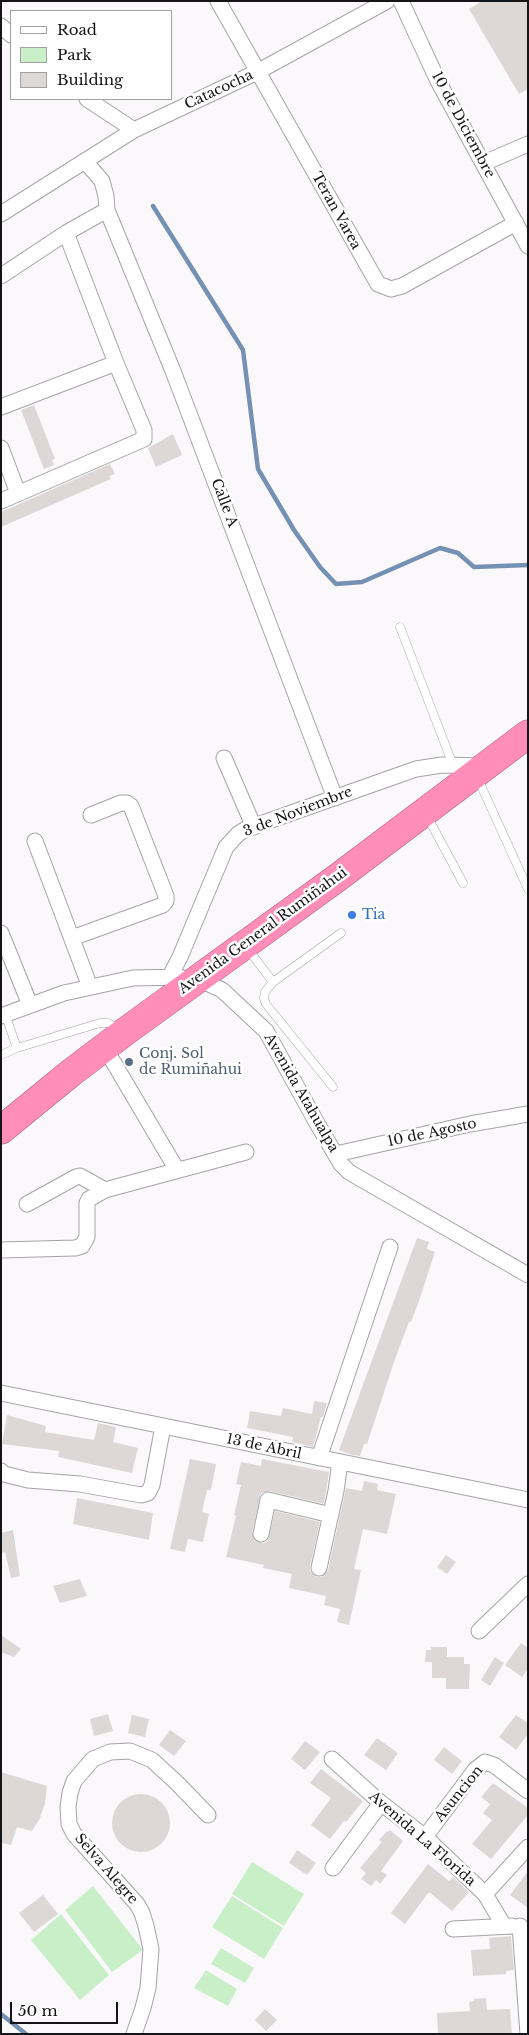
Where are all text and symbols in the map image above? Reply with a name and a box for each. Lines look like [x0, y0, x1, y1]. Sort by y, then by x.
legend [10, 10, 172, 100]
text: Road [57, 20, 97, 39]
text: Park [57, 45, 92, 64]
street label: Catacocha [182, 67, 256, 113]
street label: 10 de Diciembre [428, 69, 498, 181]
text: Building [57, 70, 123, 89]
street label: Teran Varea [308, 170, 364, 252]
street label: Calle A [207, 476, 241, 530]
street label: 3 de Noviembre [241, 784, 355, 840]
street label: Avenida General Rumiñahui [175, 864, 351, 998]
place label: Tia [362, 907, 385, 923]
marker: Tia [346, 909, 358, 921]
street label: Avenida Atahualpa [260, 1031, 342, 1155]
place label: Conj. Sol de Rumiñahui [139, 1046, 242, 1078]
marker: Conj. Sol de Rumiñahui [123, 1056, 135, 1068]
street label: 10 de Agosto [386, 1115, 478, 1151]
street label: 13 de Abril [225, 1431, 303, 1463]
street label: Asuncion [431, 1763, 487, 1825]
street label: Avenida La Florida [365, 1788, 479, 1890]
street label: Selva Alegre [71, 1830, 141, 1908]
scale bar [12, 1992, 120, 2024]
text: 50 m [18, 2001, 58, 2020]

